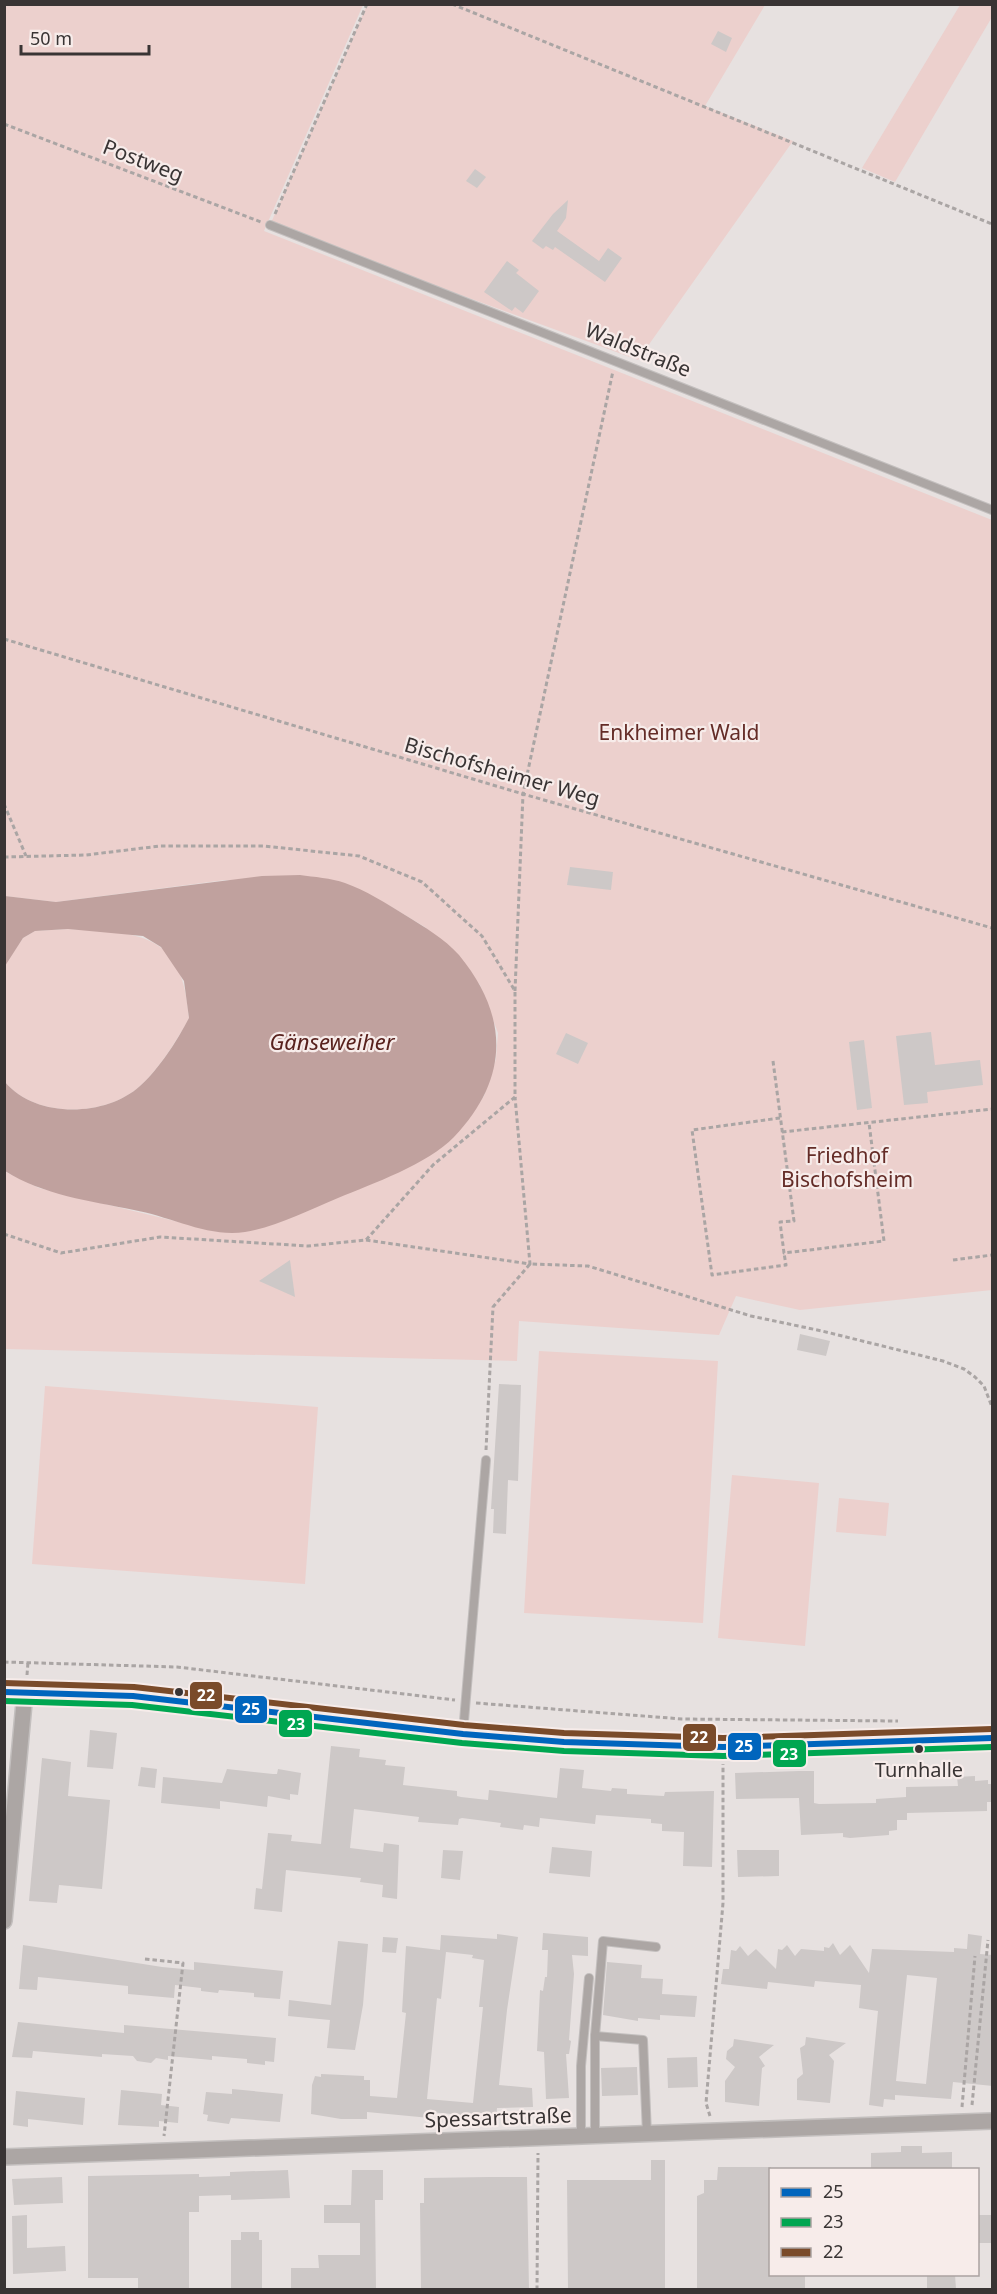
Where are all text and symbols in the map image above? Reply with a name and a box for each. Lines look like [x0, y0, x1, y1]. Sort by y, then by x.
scale bar [21, 18, 148, 56]
text: 50 m [30, 26, 72, 50]
street label: Postweg [99, 132, 188, 188]
street label: Waldstraße [581, 315, 696, 383]
park label: Enkheimer Wald [599, 718, 759, 746]
street label: Bischofsheimer Weg [401, 730, 603, 812]
water label: Gänseweiher [269, 1026, 396, 1056]
park label: Friedhof Bischofsheim [781, 1141, 913, 1193]
line badge: 22 [189, 1681, 223, 1710]
text: 22 [197, 1684, 215, 1706]
unlabelled marker [173, 1686, 185, 1698]
line badge: 25 [234, 1695, 268, 1724]
text: 25 [242, 1698, 260, 1720]
line badge: 23 [278, 1709, 313, 1738]
text: 23 [287, 1713, 305, 1735]
line badge: 22 [682, 1723, 717, 1752]
text: 22 [690, 1726, 708, 1748]
line badge: 25 [727, 1732, 762, 1761]
text: 25 [735, 1735, 753, 1757]
line badge: 23 [772, 1739, 807, 1768]
text: 23 [780, 1743, 798, 1765]
marker: Turnhalle [913, 1743, 925, 1755]
place label: Turnhalle [875, 1756, 963, 1783]
street label: Spessartstraße [424, 2100, 572, 2134]
legend [769, 2168, 979, 2276]
text: 25 [823, 2179, 844, 2203]
text: 23 [823, 2209, 844, 2233]
text: 22 [823, 2239, 844, 2263]

